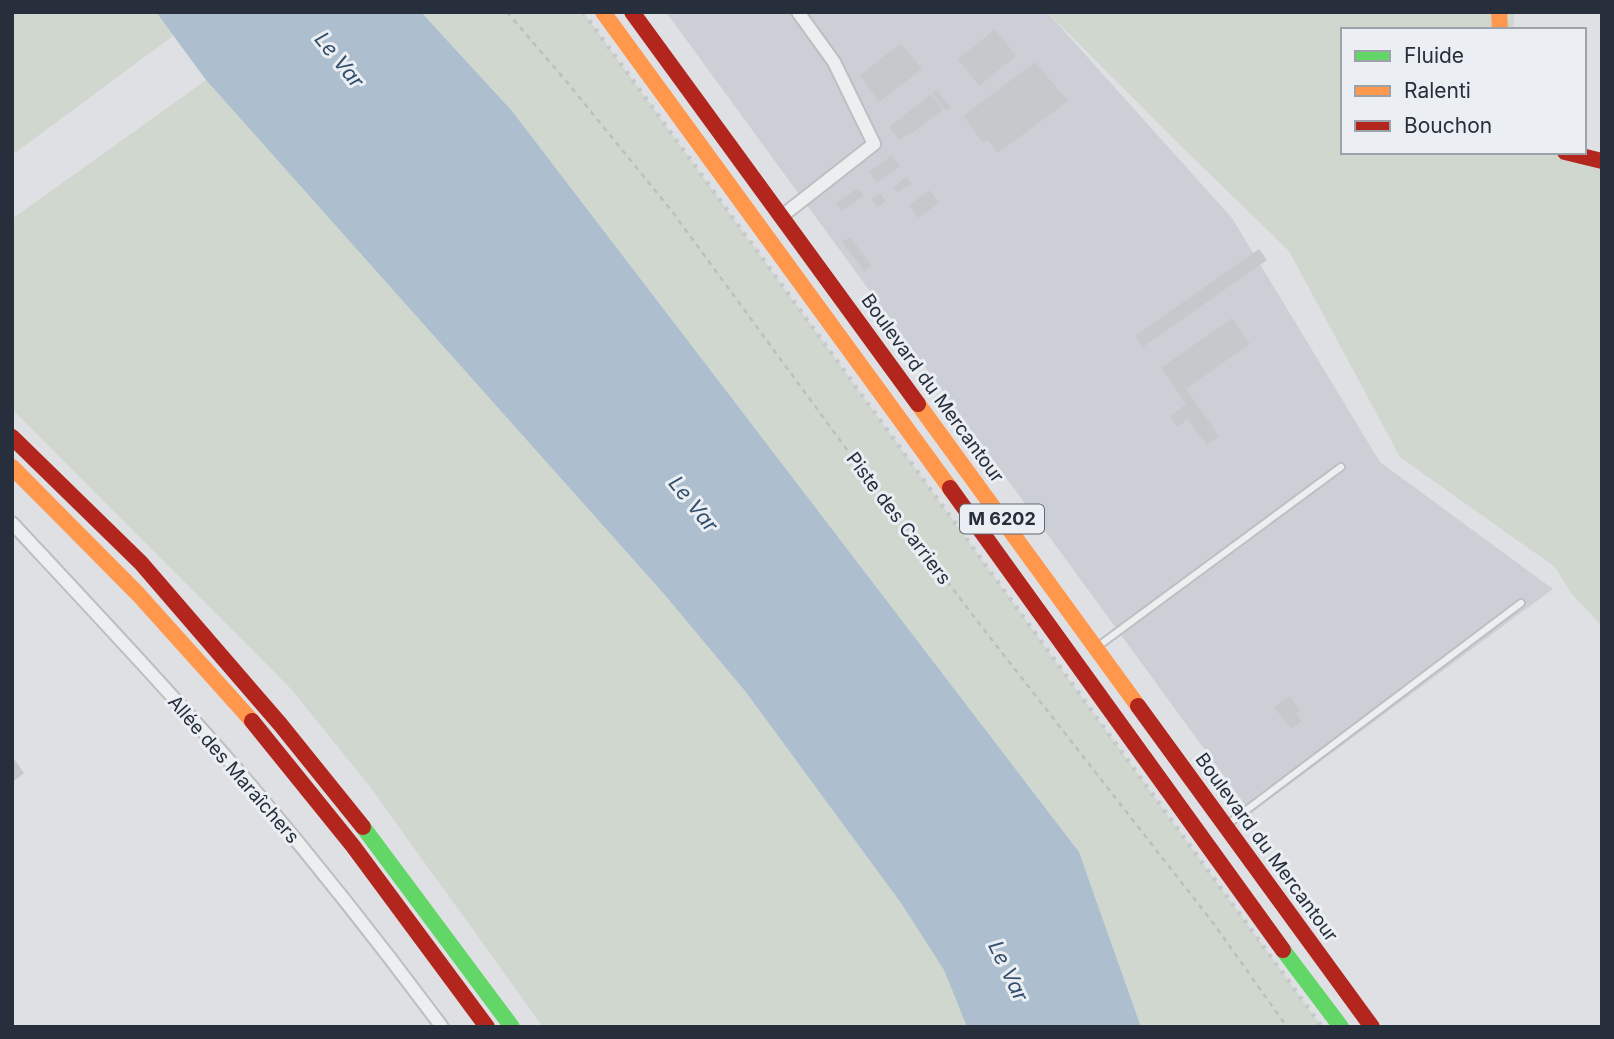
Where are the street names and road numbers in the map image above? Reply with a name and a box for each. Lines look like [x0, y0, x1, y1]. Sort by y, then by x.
street label: Boulevard du Mercantour [856, 290, 1009, 487]
street label: Piste des Carriers [841, 448, 956, 589]
road number: M 6202 [960, 504, 1044, 534]
street label: Allée des Maraîchers [163, 691, 304, 848]
street label: Boulevard du Mercantour [1190, 749, 1343, 946]

